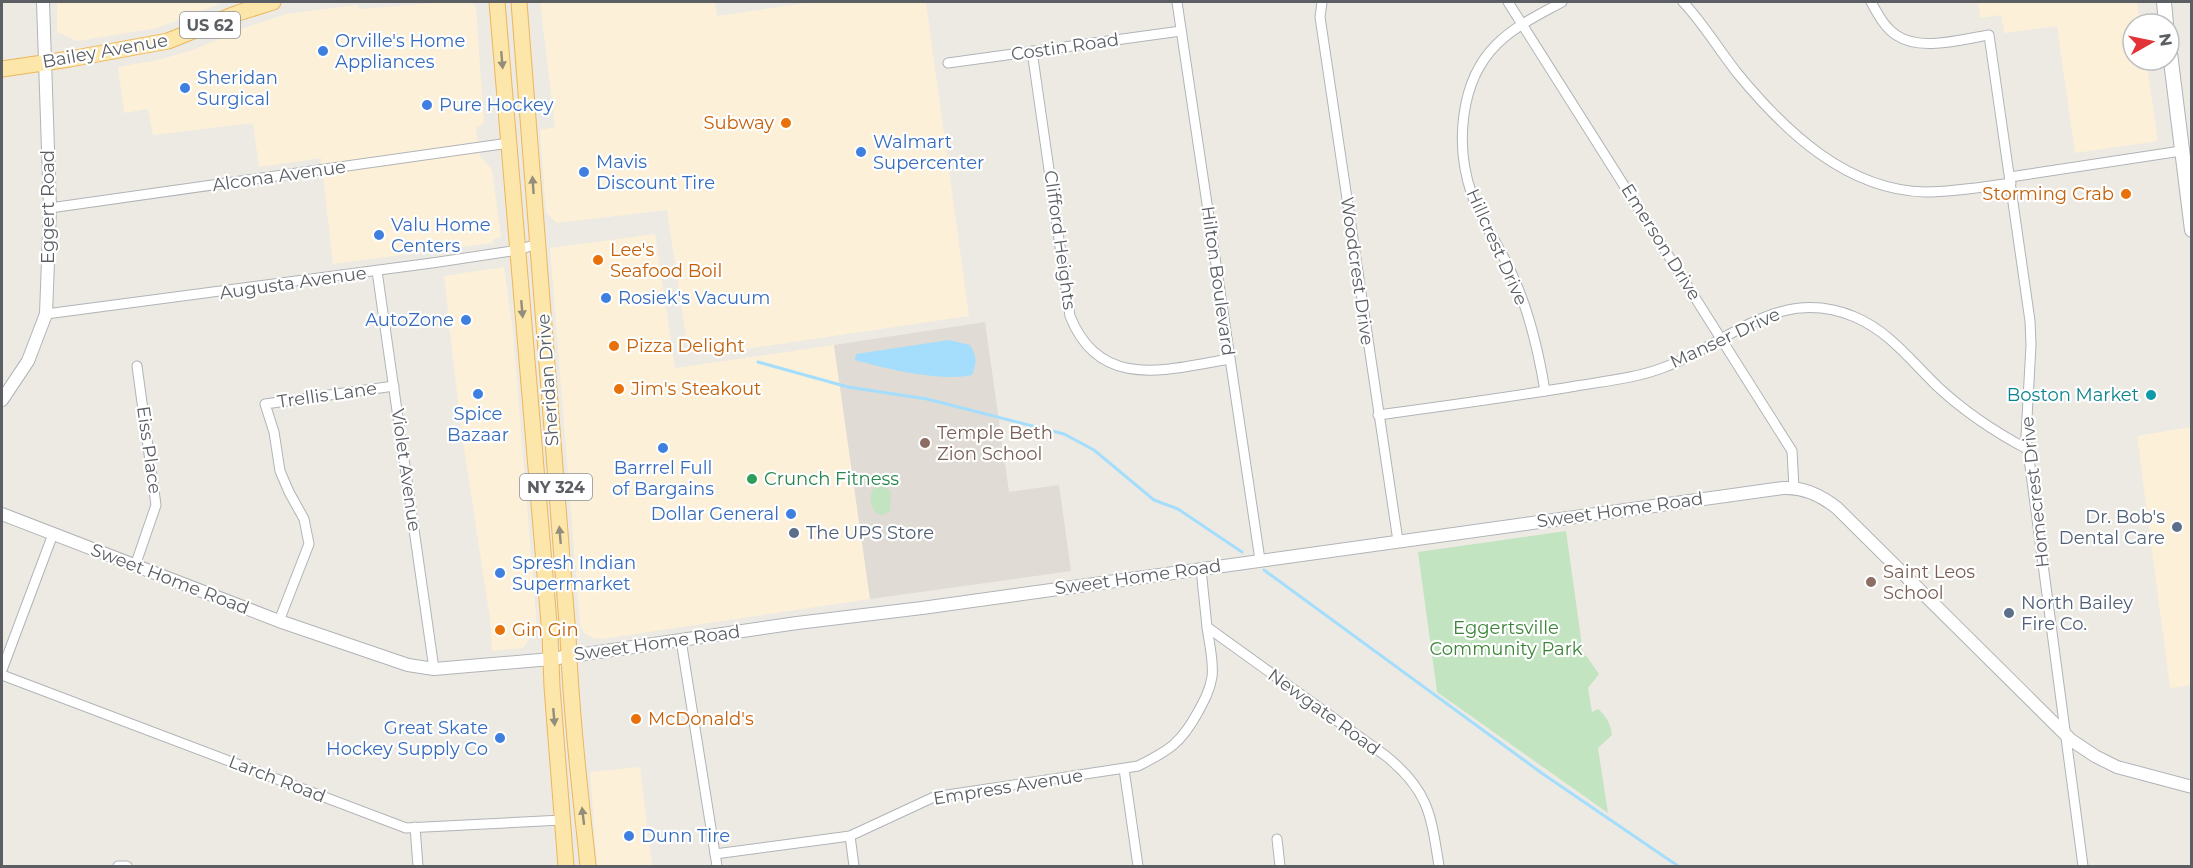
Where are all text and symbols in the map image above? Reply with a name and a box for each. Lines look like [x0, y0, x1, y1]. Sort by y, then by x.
road number: US 62 [180, 12, 240, 38]
north arrow [2121, 12, 2181, 72]
street label: Bailey Avenue [41, 29, 170, 73]
street label: Costin Road [1010, 29, 1120, 65]
place label: Orville's Home Appliances [335, 30, 465, 73]
text: N [2155, 32, 2176, 48]
marker: Orville's Home Appliances [316, 44, 330, 58]
one-way arrow [497, 50, 507, 69]
place label: Sheridan Surgical [197, 67, 278, 110]
marker: Sheridan Surgical [178, 81, 192, 95]
place label: Pure Hockey [439, 94, 554, 116]
marker: Pure Hockey [420, 98, 434, 112]
place label: Subway [703, 112, 774, 134]
marker: Subway [779, 116, 793, 130]
place label: Walmart Supercenter [873, 131, 984, 174]
marker: Walmart Supercenter [854, 145, 868, 159]
street label: Eggert Road [37, 150, 59, 264]
place label: Mavis Discount Tire [596, 151, 715, 194]
street label: Alcona Avenue [211, 156, 347, 196]
marker: Mavis Discount Tire [577, 165, 591, 179]
street label: Clifford Heights [1039, 169, 1081, 311]
one-way arrow [528, 176, 538, 195]
street label: Emerson Drive [1616, 180, 1706, 304]
place label: Storming Crab [1982, 183, 2114, 205]
street label: Hillcrest Drive [1462, 185, 1533, 309]
marker: Storming Crab [2119, 187, 2133, 201]
street label: Woodcrest Drive [1336, 195, 1378, 347]
street label: Hilton Boulevard [1197, 205, 1239, 357]
place label: Valu Home Centers [391, 214, 491, 257]
marker: Valu Home Centers [372, 228, 386, 242]
place label: Lee's Seafood Boil [610, 239, 722, 282]
marker: Lee's Seafood Boil [591, 253, 605, 267]
street label: Augusta Avenue [218, 262, 368, 304]
place label: Rosiek's Vacuum [618, 287, 770, 309]
marker: Rosiek's Vacuum [599, 291, 613, 305]
one-way arrow [517, 299, 527, 318]
street label: Manser Drive [1667, 303, 1784, 373]
place label: AutoZone [365, 309, 454, 331]
marker: AutoZone [459, 313, 473, 327]
street label: Sheridan Drive [532, 313, 564, 447]
place label: Pizza Delight [626, 335, 745, 357]
marker: Pizza Delight [607, 339, 621, 353]
street label: Trellis Lane [276, 377, 378, 413]
place label: Jim's Steakout [630, 378, 761, 400]
marker: Jim's Steakout [612, 382, 626, 396]
place label: Boston Market [2007, 384, 2139, 406]
marker: Spice Bazaar [471, 387, 485, 401]
marker: Boston Market [2144, 388, 2158, 402]
place label: Spice Bazaar [447, 403, 509, 446]
street label: Eiss Place [132, 405, 166, 495]
street label: Violet Avenue [386, 407, 426, 533]
street label: Homecrest Drive [2016, 415, 2054, 569]
place label: Temple Beth Zion School [937, 422, 1053, 465]
marker: Temple Beth Zion School [918, 436, 932, 450]
marker: Barrrel Full of Bargains [656, 441, 670, 455]
place label: Barrrel Full of Bargains [612, 457, 714, 500]
place label: Crunch Fitness [764, 468, 899, 490]
marker: Crunch Fitness [745, 472, 759, 486]
road number: NY 324 [520, 474, 592, 500]
street label: Sweet Home Road [1535, 487, 1705, 533]
place label: Dollar General [651, 503, 779, 525]
place label: Dr. Bob's Dental Care [2059, 506, 2165, 549]
marker: Dollar General [784, 507, 798, 521]
marker: Dr. Bob's Dental Care [2170, 520, 2184, 534]
place label: The UPS Store [806, 522, 934, 544]
one-way arrow [555, 525, 565, 544]
marker: The UPS Store [787, 526, 801, 540]
street label: Sweet Home Road [88, 539, 252, 619]
place label: Spresh Indian Supermarket [512, 552, 636, 595]
street label: Sweet Home Road [1053, 554, 1223, 600]
place label: Saint Leos School [1883, 561, 1975, 604]
marker: Spresh Indian Supermarket [493, 566, 507, 580]
marker: Saint Leos School [1864, 575, 1878, 589]
place label: North Bailey Fire Co. [2021, 592, 2133, 635]
marker: North Bailey Fire Co. [2002, 606, 2016, 620]
park label: Eggertsville Community Park [1429, 617, 1583, 660]
place label: Gin Gin [512, 619, 579, 641]
street label: Sweet Home Road [572, 620, 742, 666]
marker: Gin Gin [493, 623, 507, 637]
street label: Newgate Road [1264, 664, 1384, 760]
one-way arrow [549, 708, 559, 727]
place label: McDonald's [648, 708, 754, 730]
marker: McDonald's [629, 712, 643, 726]
place label: Great Skate Hockey Supply Co [326, 717, 488, 760]
marker: Great Skate Hockey Supply Co [493, 731, 507, 745]
street label: Larch Road [225, 750, 329, 808]
street label: Empress Avenue [932, 764, 1085, 810]
one-way arrow [578, 807, 587, 826]
place label: Dunn Tire [641, 825, 730, 847]
marker: Dunn Tire [622, 829, 636, 843]

